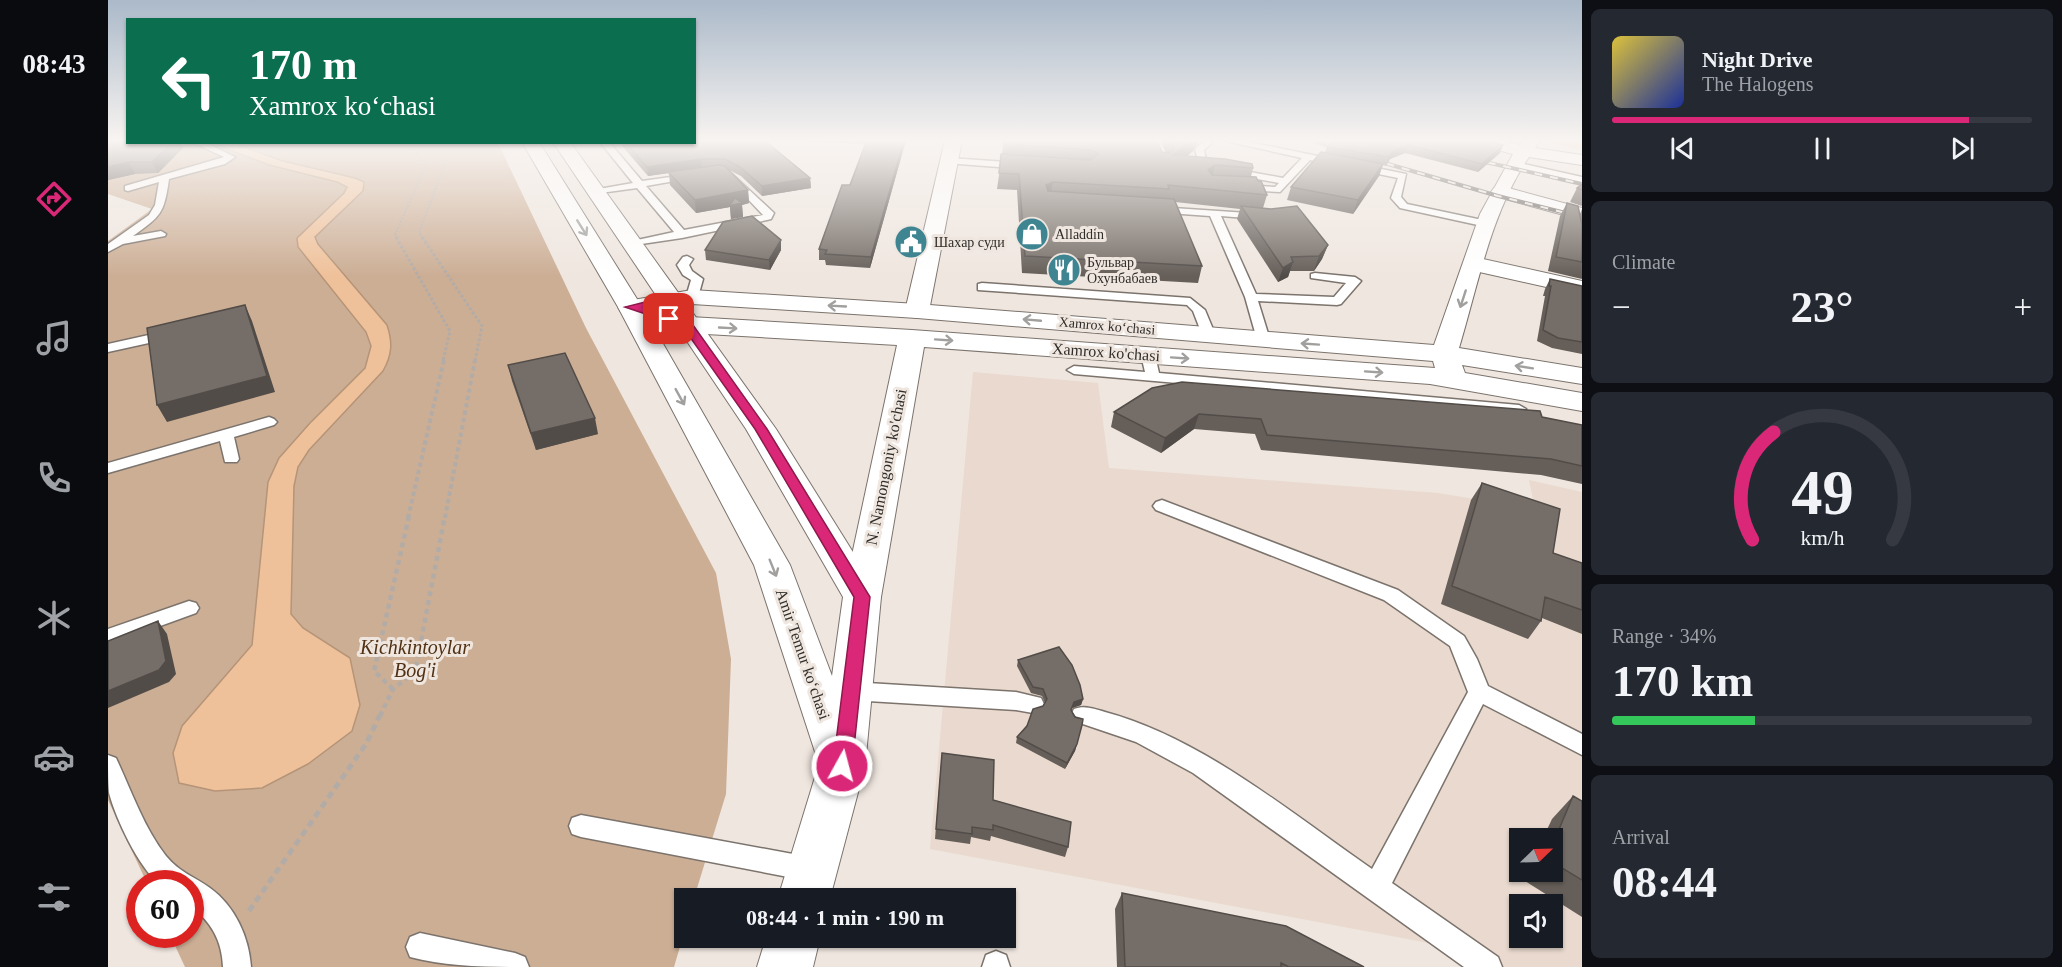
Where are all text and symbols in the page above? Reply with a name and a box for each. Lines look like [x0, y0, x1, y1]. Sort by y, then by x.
icon: left [150, 42, 228, 120]
text: 170 m [249, 42, 358, 88]
text: Night Drive [1702, 47, 1813, 72]
text: 08:43 [23, 49, 86, 79]
text: The Halogens [1702, 73, 1814, 95]
text: Xamrox koʻchasi [249, 91, 436, 121]
icon: previous [1666, 132, 1699, 165]
icon: pause [1806, 132, 1839, 165]
icon: next [1946, 132, 1979, 165]
icon: directions [33, 178, 75, 220]
shop icon: Alladdin [1014, 216, 1050, 252]
one-way arrow [577, 219, 589, 236]
public building icon: Шахар суди [893, 224, 929, 260]
place label: Alladdin [1055, 227, 1104, 242]
place label: Шахар суди [934, 235, 1005, 250]
text: Climate [1612, 251, 1675, 273]
restaurant icon: Бульвар Охунбабаев [1046, 252, 1082, 288]
place label: Бульвар Охунбабаев [1087, 255, 1158, 286]
text: 23° [1791, 282, 1854, 332]
one-way arrow [1456, 289, 1467, 308]
text: − [1612, 289, 1631, 325]
text: + [2013, 289, 2032, 325]
pin [643, 293, 694, 344]
one-way arrow [828, 300, 848, 311]
icon: arrive [652, 302, 685, 335]
one-way arrow [1022, 314, 1042, 325]
street label: Xamrox koʻchasi [1058, 314, 1156, 338]
icon: music [33, 317, 75, 359]
one-way arrow [717, 322, 737, 333]
one-way arrow [933, 335, 953, 346]
one-way arrow [1300, 338, 1320, 349]
street label: Xamrox ko'chasi [1051, 340, 1161, 364]
one-way arrow [1169, 352, 1189, 363]
one-way arrow [1515, 361, 1535, 372]
one-way arrow [1364, 367, 1384, 378]
street label: N. Namongoniy ko'chasi [863, 387, 911, 547]
one-way arrow [674, 388, 686, 405]
icon: phone [33, 457, 75, 499]
text: 49 [1791, 459, 1853, 528]
text: km/h [1800, 527, 1844, 551]
one-way arrow [768, 558, 779, 577]
street label: Amir Temur koʻchasi [773, 586, 834, 722]
icon: climate [33, 597, 75, 639]
text: Range · 34% [1612, 625, 1716, 647]
park label: Kichkintoylar Bog'i [359, 636, 470, 682]
text: 170 km [1612, 656, 1753, 706]
position arrow [810, 734, 874, 798]
icon: car [33, 736, 75, 778]
text: Arrival [1612, 826, 1670, 848]
north arrow [1509, 828, 1563, 882]
map controls [1509, 828, 1563, 948]
text: 08:44 [1612, 857, 1717, 907]
speed limit sign: 60 [126, 870, 204, 948]
icon: filters [33, 876, 75, 918]
button: sound [1509, 894, 1563, 948]
text: 08:44 · 1 min · 190 m [746, 905, 944, 930]

